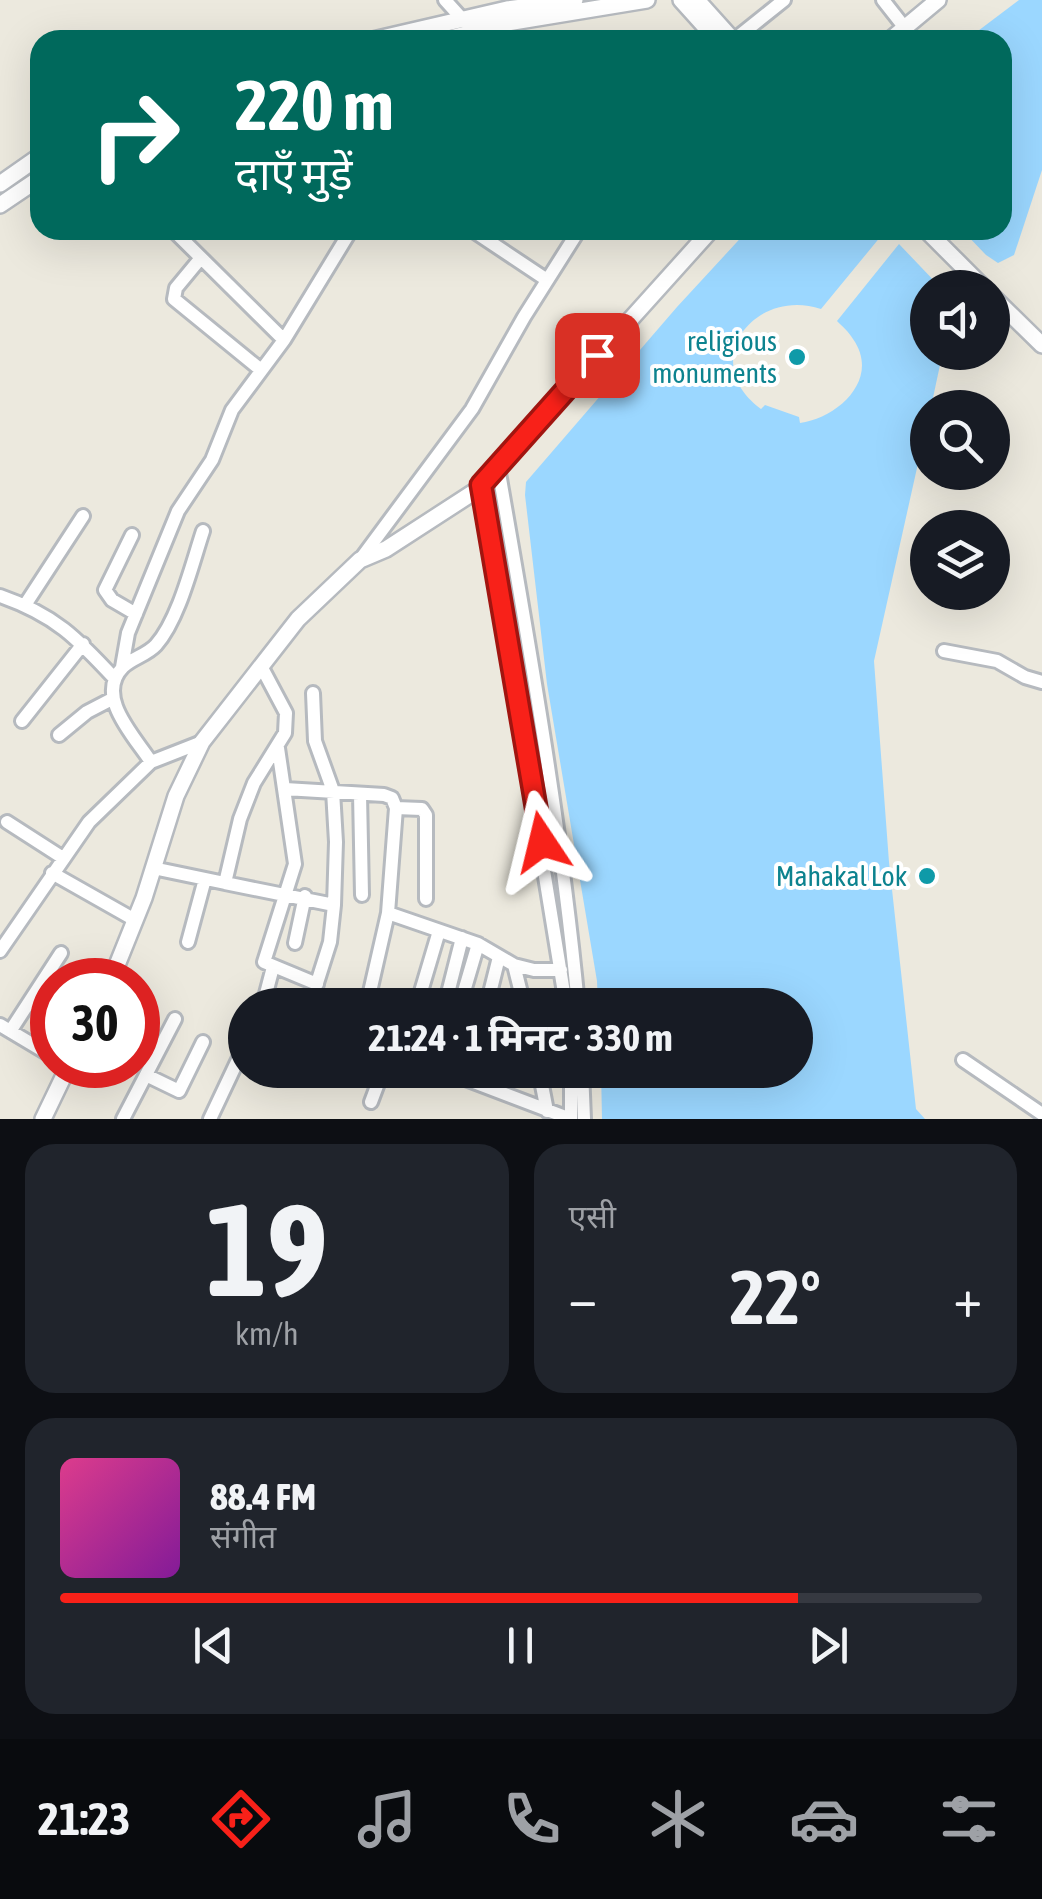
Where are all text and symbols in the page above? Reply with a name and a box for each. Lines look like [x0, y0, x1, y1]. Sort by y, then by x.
text: 220 m [235, 65, 394, 145]
icon: right [70, 70, 200, 200]
text: दाएँ मुड़ें [235, 148, 353, 200]
map controls [910, 270, 1010, 610]
button: sound [910, 270, 1010, 370]
pin [555, 313, 640, 398]
place label: religious monuments [652, 325, 777, 389]
icon: arrive [570, 328, 625, 383]
marker: religious monuments [786, 346, 808, 368]
button: search [910, 390, 1010, 490]
button: layers [910, 510, 1010, 610]
position arrow [490, 790, 594, 894]
place label: Mahakal Lok [776, 860, 907, 892]
marker: Mahakal Lok [916, 865, 938, 887]
speed limit sign: 30 [30, 958, 160, 1088]
text: 21:24 · 1 मिनट · 330 m [368, 1016, 673, 1059]
text: 19 [206, 1175, 328, 1324]
text: एसी [569, 1198, 616, 1235]
text: 22° [730, 1254, 821, 1340]
text: − [569, 1266, 597, 1329]
text: + [953, 1266, 982, 1329]
text: km/h [235, 1315, 298, 1352]
text: 88.4 FM [210, 1475, 316, 1518]
text: संगीत [210, 1518, 276, 1555]
icon: previous [186, 1618, 241, 1673]
icon: pause [493, 1618, 548, 1673]
icon: next [801, 1618, 856, 1673]
icon: directions [206, 1784, 276, 1854]
icon: music [352, 1784, 422, 1854]
icon: phone [497, 1784, 567, 1854]
icon: climate [643, 1784, 713, 1854]
icon: car [789, 1784, 859, 1854]
icon: filters [934, 1784, 1004, 1854]
text: 21:23 [38, 1793, 130, 1845]

